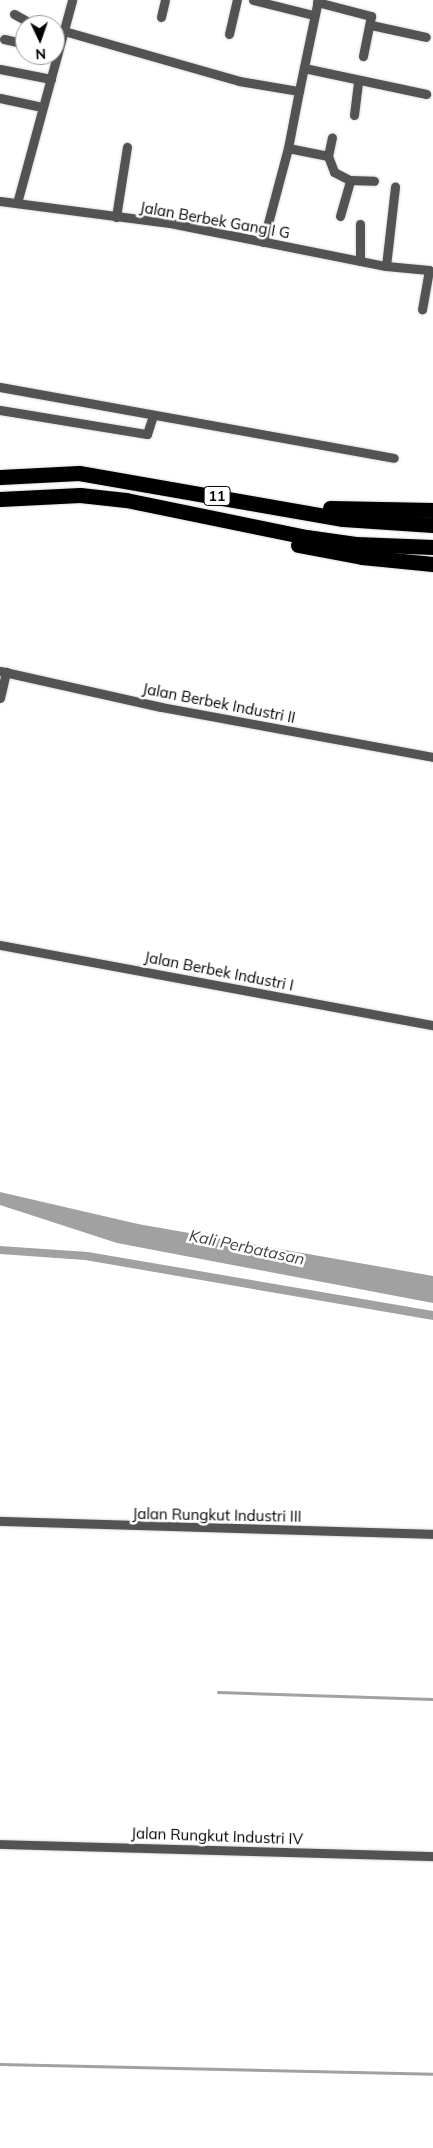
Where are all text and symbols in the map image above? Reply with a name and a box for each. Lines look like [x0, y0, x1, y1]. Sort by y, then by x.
north arrow [15, 15, 65, 65]
text: N [35, 45, 46, 63]
street label: Jalan Berbek Gang I G [138, 198, 292, 242]
road number: 11 [203, 484, 231, 508]
street label: Jalan Berbek Industri II [141, 679, 297, 727]
street label: Jalan Berbek Industri I [143, 948, 295, 994]
water label: Kali Perbatasan [188, 1225, 306, 1269]
street label: Jalan Rungkut Industri III [132, 1505, 302, 1525]
street label: Jalan Rungkut Industri IV [131, 1824, 303, 1848]

